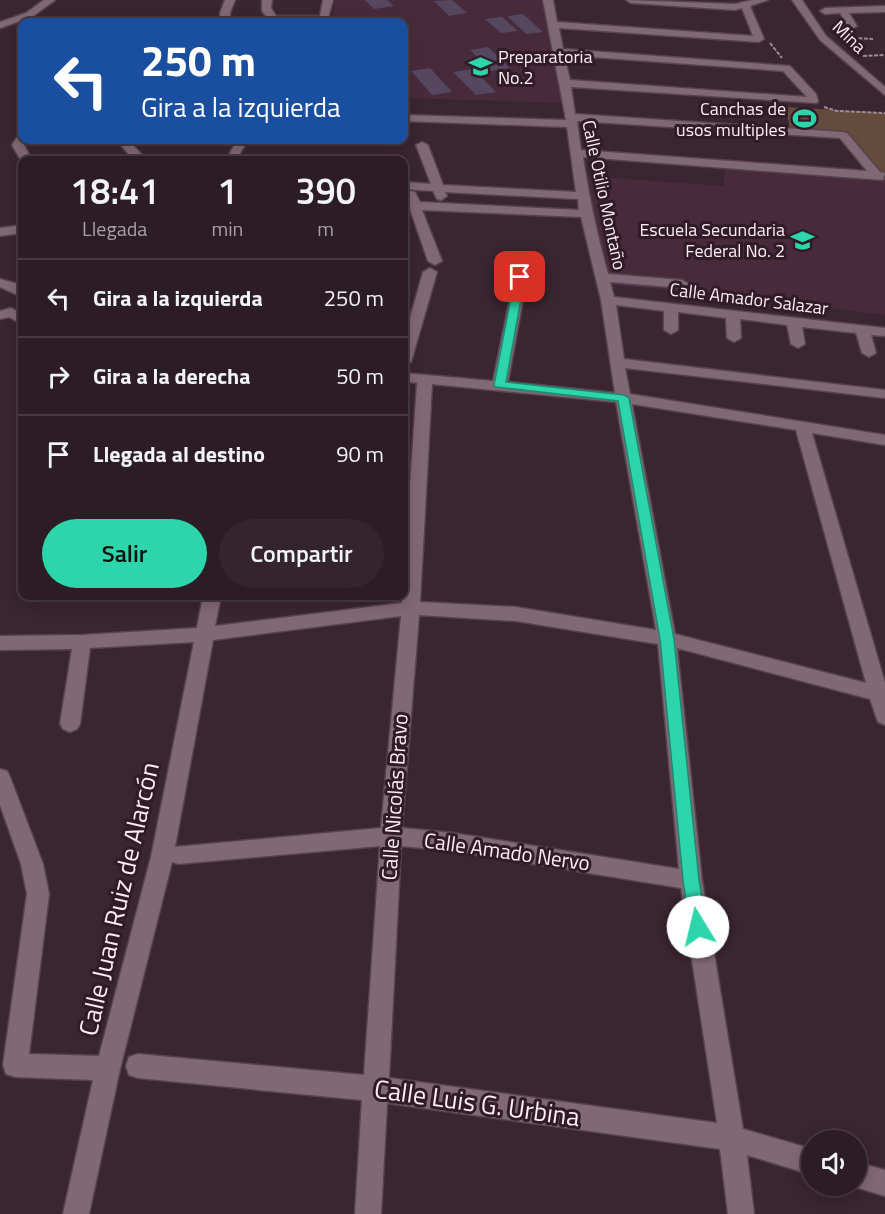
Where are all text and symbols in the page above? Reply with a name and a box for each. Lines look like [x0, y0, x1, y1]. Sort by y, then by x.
street label: Mina [826, 14, 872, 59]
text: 250 m [141, 28, 256, 92]
icon: left [42, 42, 120, 120]
place label: Preparatoria No.2 [498, 43, 593, 91]
school or university icon: Preparatoria No.2 [467, 54, 493, 80]
text: Gira a la izquierda [141, 86, 341, 127]
place label: Canchas de usos multiples [676, 95, 786, 143]
sports icon: Canchas de usos multiples [791, 106, 817, 132]
street label: Calle Otilio Montaño [575, 117, 634, 272]
text: 18:41 [70, 163, 159, 218]
text: 1 [217, 163, 237, 218]
text: 390 [295, 163, 356, 218]
text: Llegada [82, 213, 147, 244]
text: min [211, 213, 243, 244]
text: m [317, 213, 334, 244]
place label: Escuela Secundaria Federal No. 2 [639, 216, 785, 264]
school or university icon: Escuela Secundaria Federal No. 2 [790, 227, 816, 253]
pin [494, 251, 545, 302]
icon: arrive [503, 260, 536, 293]
street label: Calle Amador Salazar [668, 275, 830, 322]
text: Gira a la izquierda [93, 281, 263, 315]
text: 250 m [324, 281, 384, 315]
icon: left [42, 282, 75, 315]
text: Gira a la derecha [93, 359, 250, 393]
text: 50 m [336, 359, 384, 393]
icon: right [42, 360, 75, 393]
text: Llegada al destino [93, 437, 265, 471]
text: 90 m [336, 437, 384, 471]
icon: arrive [42, 438, 75, 471]
button: Salir [42, 519, 207, 588]
button: Compartir [219, 519, 384, 588]
street label: Calle Nicolás Bravo [372, 712, 416, 881]
street label: Calle Juan Ruiz de Alarcón [68, 758, 169, 1040]
street label: Calle Amado Nervo [422, 824, 592, 878]
position arrow [666, 895, 730, 959]
street label: Calle Luis G. Urbina [372, 1069, 582, 1136]
map controls [801, 1130, 867, 1196]
button: sound [801, 1130, 867, 1196]

